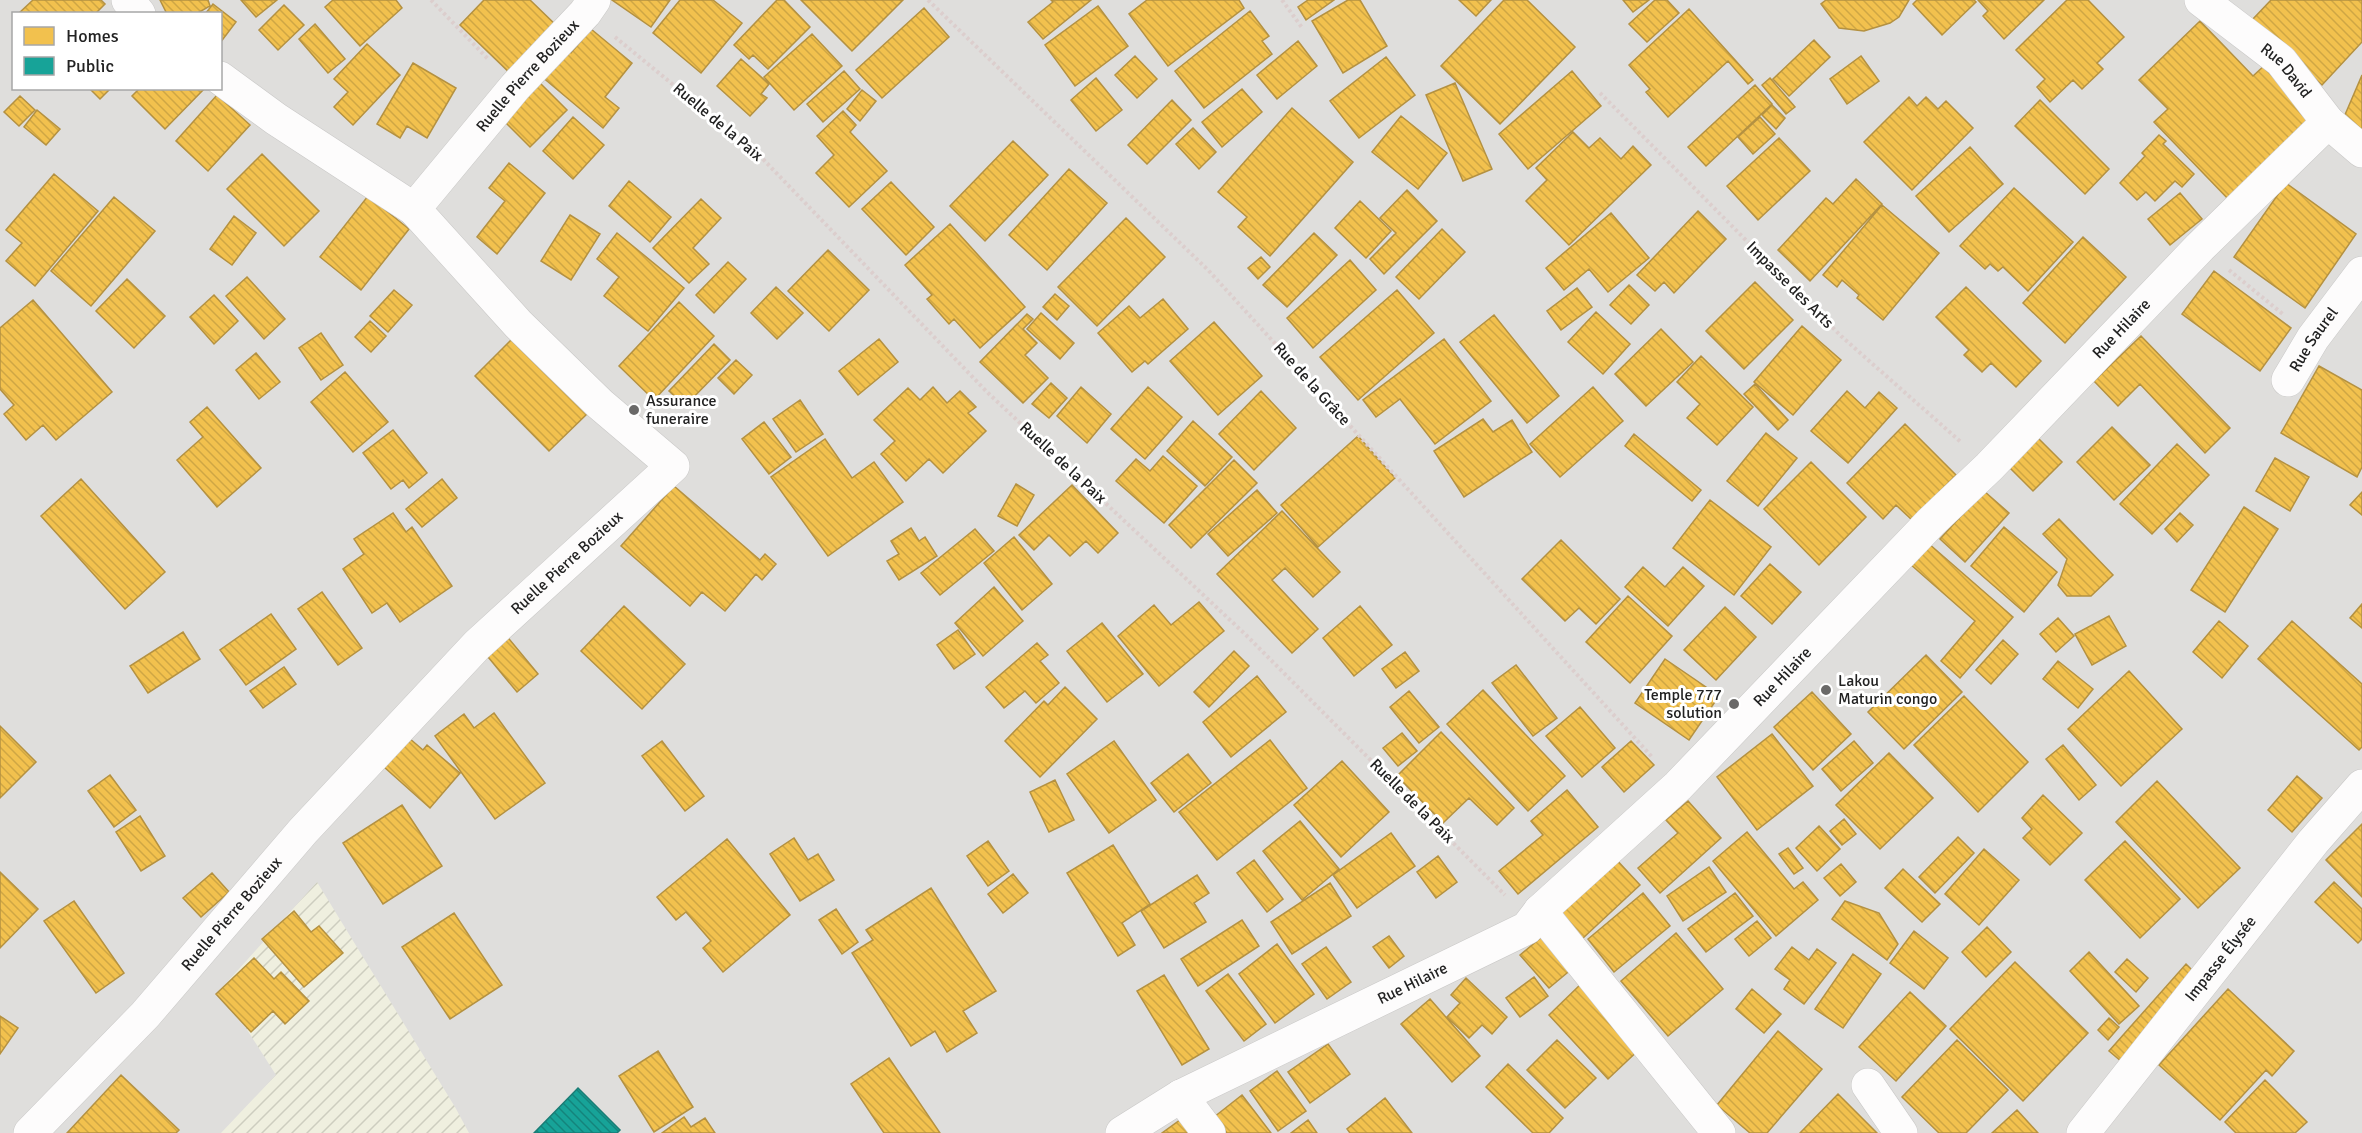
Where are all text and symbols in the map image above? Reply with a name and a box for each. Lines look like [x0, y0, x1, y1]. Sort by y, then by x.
legend [12, 12, 222, 90]
street label: Ruelle Pierre Bozieux [472, 15, 584, 136]
text: Homes [66, 25, 119, 47]
street label: Rue David [2256, 39, 2316, 102]
text: Public [66, 55, 114, 77]
street label: Ruelle de la Paix [669, 79, 768, 166]
street label: Impasse des Arts [1742, 237, 1838, 333]
street label: Rue Hilaire [2088, 295, 2155, 363]
street label: Rue Saurel [2285, 303, 2343, 376]
street label: Rue de la Grâce [1269, 338, 1355, 430]
place label: Assurance funeraire [646, 391, 717, 429]
marker: Assurance funeraire [627, 403, 641, 417]
street label: Ruelle de la Paix [1015, 418, 1111, 509]
street label: Ruelle Pierre Bozieux [507, 506, 628, 619]
street label: Rue Hilaire [1749, 643, 1816, 711]
place label: Lakou Maturin congo [1838, 671, 1937, 709]
marker: Lakou Maturin congo [1819, 683, 1833, 697]
place label: Temple 777 solution [1644, 685, 1722, 723]
marker: Temple 777 solution [1727, 697, 1741, 711]
street label: Ruelle de la Paix [1366, 755, 1459, 848]
street label: Ruelle Pierre Bozieux [177, 852, 287, 975]
street label: Impasse Élysée [2181, 912, 2261, 1006]
street label: Rue Hilaire [1374, 958, 1451, 1009]

